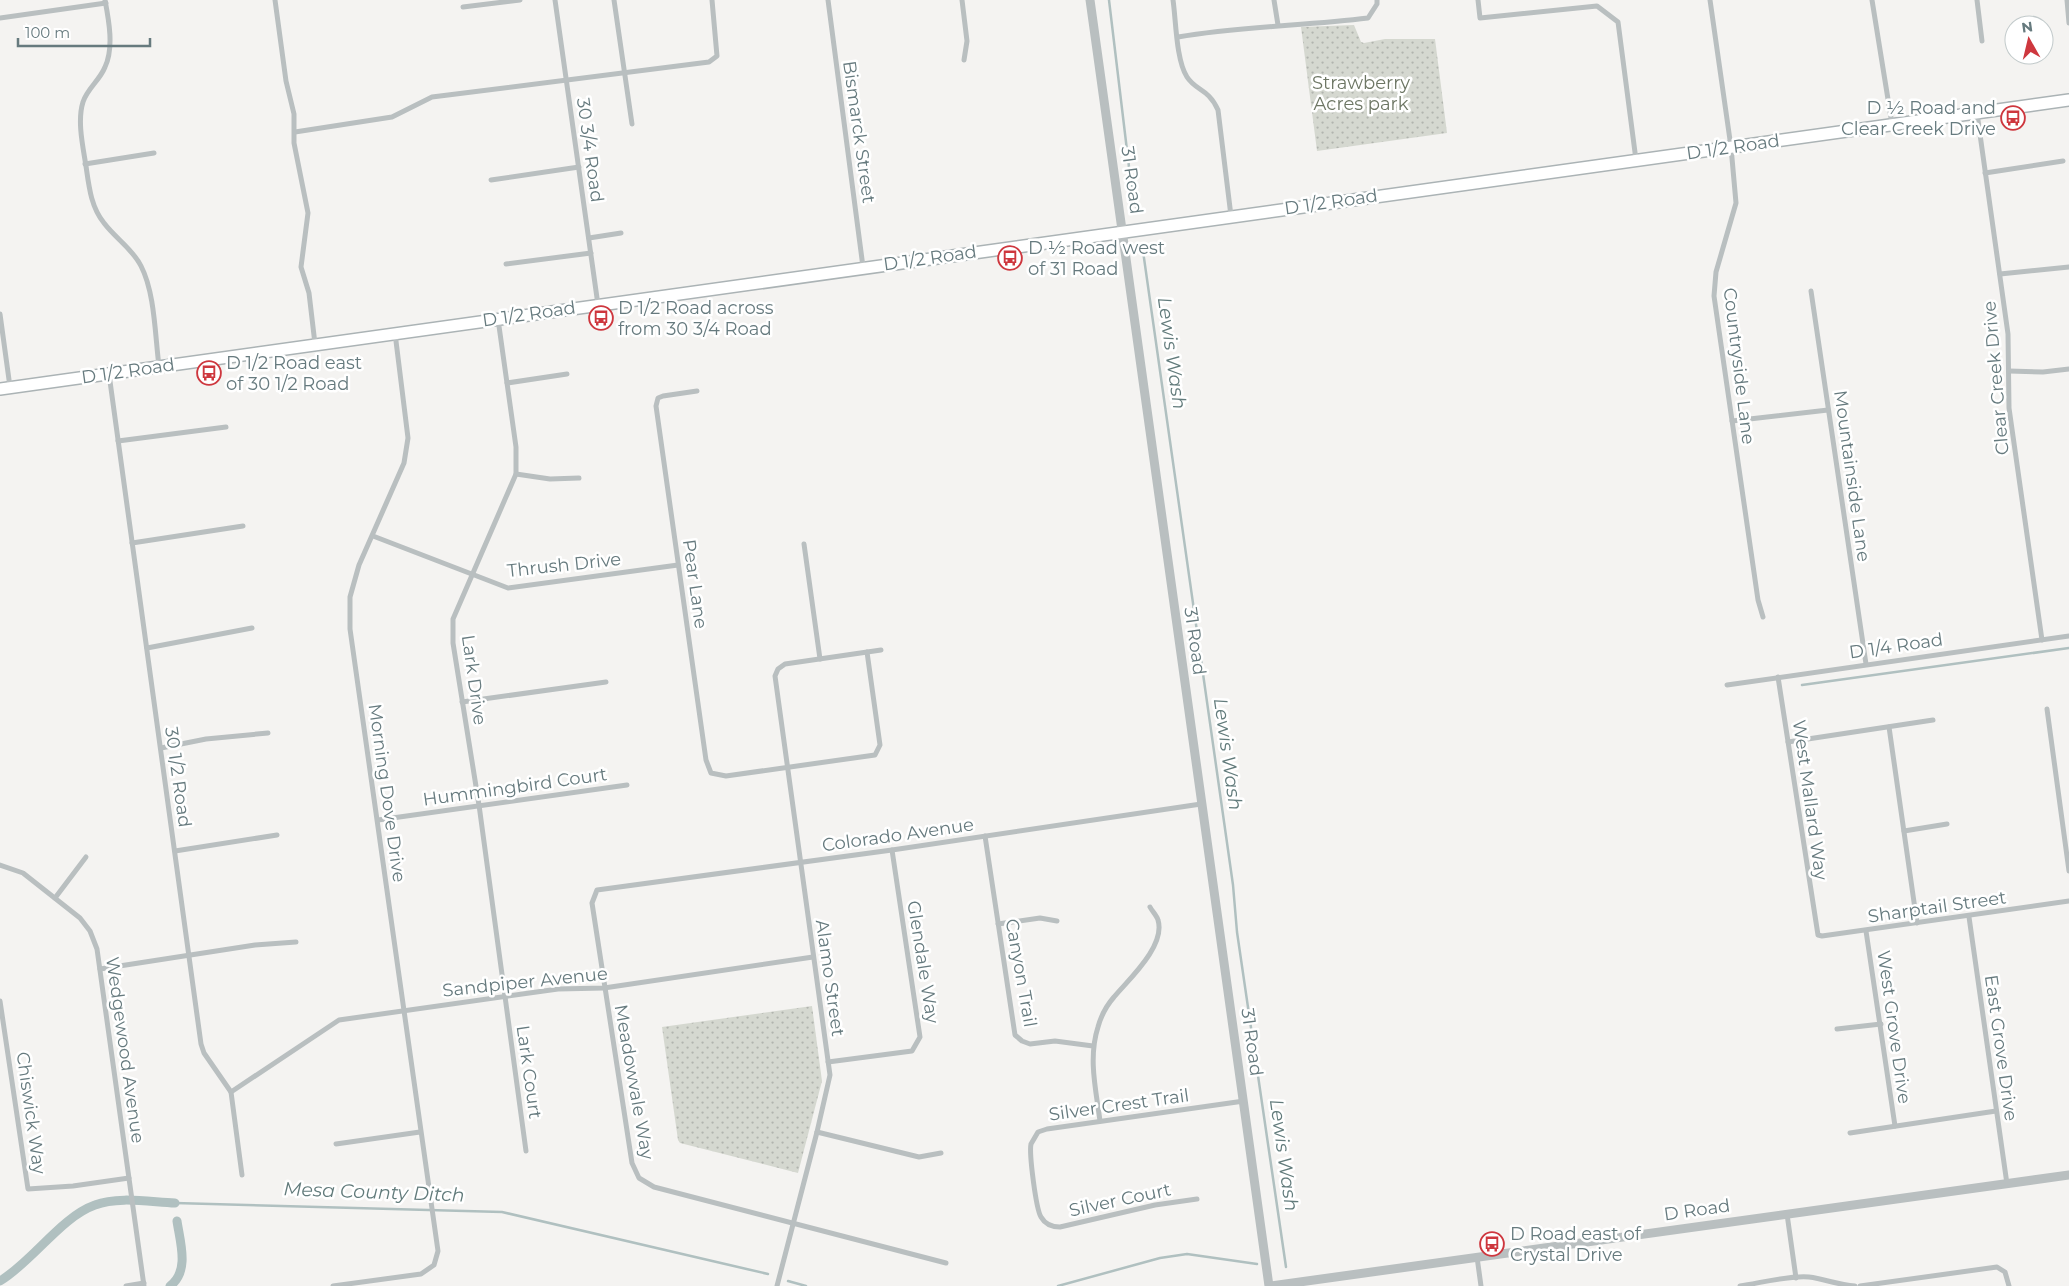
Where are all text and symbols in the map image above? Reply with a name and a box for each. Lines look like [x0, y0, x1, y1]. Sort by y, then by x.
scale bar [18, 15, 150, 47]
north arrow [2004, 15, 2054, 65]
text: N [2020, 17, 2034, 37]
text: 100 m [25, 23, 70, 42]
street label: Bismarck Street [838, 59, 880, 205]
park label: Strawberry Acres park [1312, 72, 1410, 115]
street label: 30 3/4 Road [572, 96, 608, 204]
place label: D ½ Road and Clear Creek Drive [1841, 97, 1996, 140]
bus stop icon: D ½ Road and Clear Creek Drive [2000, 105, 2026, 131]
street label: D 1/2 Road [1685, 130, 1781, 164]
street label: 31 Road [1116, 145, 1148, 215]
street label: D 1/2 Road [1283, 185, 1379, 219]
place label: D ½ Road west of 31 Road [1028, 237, 1165, 280]
street label: D 1/2 Road [882, 241, 978, 275]
bus stop icon: D ½ Road west of 31 Road [997, 245, 1023, 271]
street label: Countryside Lane [1718, 286, 1760, 446]
water label: Lewis Wash [1153, 295, 1191, 411]
street label: D 1/2 Road [481, 297, 577, 331]
place label: D 1/2 Road across from 30 3/4 Road [618, 297, 774, 340]
street label: Clear Creek Drive [1978, 300, 2014, 456]
bus stop icon: D 1/2 Road across from 30 3/4 Road [588, 305, 614, 331]
place label: D 1/2 Road east of 30 1/2 Road [226, 352, 362, 395]
street label: D 1/2 Road [80, 354, 176, 388]
bus stop icon: D 1/2 Road east of 30 1/2 Road [196, 360, 222, 386]
street label: Mountainside Lane [1829, 389, 1875, 563]
street label: Pear Lane [678, 538, 712, 630]
street label: Thrush Drive [506, 548, 622, 582]
street label: 31 Road [1179, 606, 1211, 676]
street label: D 1/4 Road [1848, 629, 1944, 663]
street label: Lark Drive [457, 633, 491, 727]
water label: Lewis Wash [1209, 696, 1247, 812]
street label: Morning Dove Drive [364, 702, 410, 884]
street label: West Mallard Way [1788, 718, 1832, 882]
street label: 30 1/2 Road [160, 725, 196, 829]
street label: Hummingbird Court [421, 763, 609, 811]
street label: Colorado Avenue [821, 813, 975, 857]
street label: Sharptail Street [1866, 886, 2008, 928]
street label: Glendale Way [902, 899, 944, 1025]
street label: Canyon Trail [1001, 917, 1041, 1029]
street label: Alamo Street [811, 918, 849, 1038]
street label: West Grove Drive [1872, 949, 1916, 1105]
street label: Wedgewood Avenue [101, 955, 149, 1145]
street label: Sandpiper Avenue [441, 962, 609, 1002]
street label: East Grove Drive [1980, 973, 2022, 1123]
street label: Meadowvale Way [610, 1003, 658, 1161]
street label: 31 Road [1236, 1007, 1268, 1077]
street label: Lark Court [512, 1024, 546, 1120]
street label: Chiswick Way [12, 1050, 51, 1176]
street label: Silver Crest Trail [1047, 1084, 1191, 1126]
water label: Lewis Wash [1265, 1097, 1303, 1213]
water label: Mesa County Ditch [283, 1177, 465, 1207]
street label: Silver Court [1067, 1178, 1173, 1222]
street label: D Road [1662, 1194, 1732, 1226]
place label: D Road east of Crystal Drive [1510, 1223, 1642, 1266]
bus stop icon: D Road east of Crystal Drive [1479, 1231, 1505, 1257]

